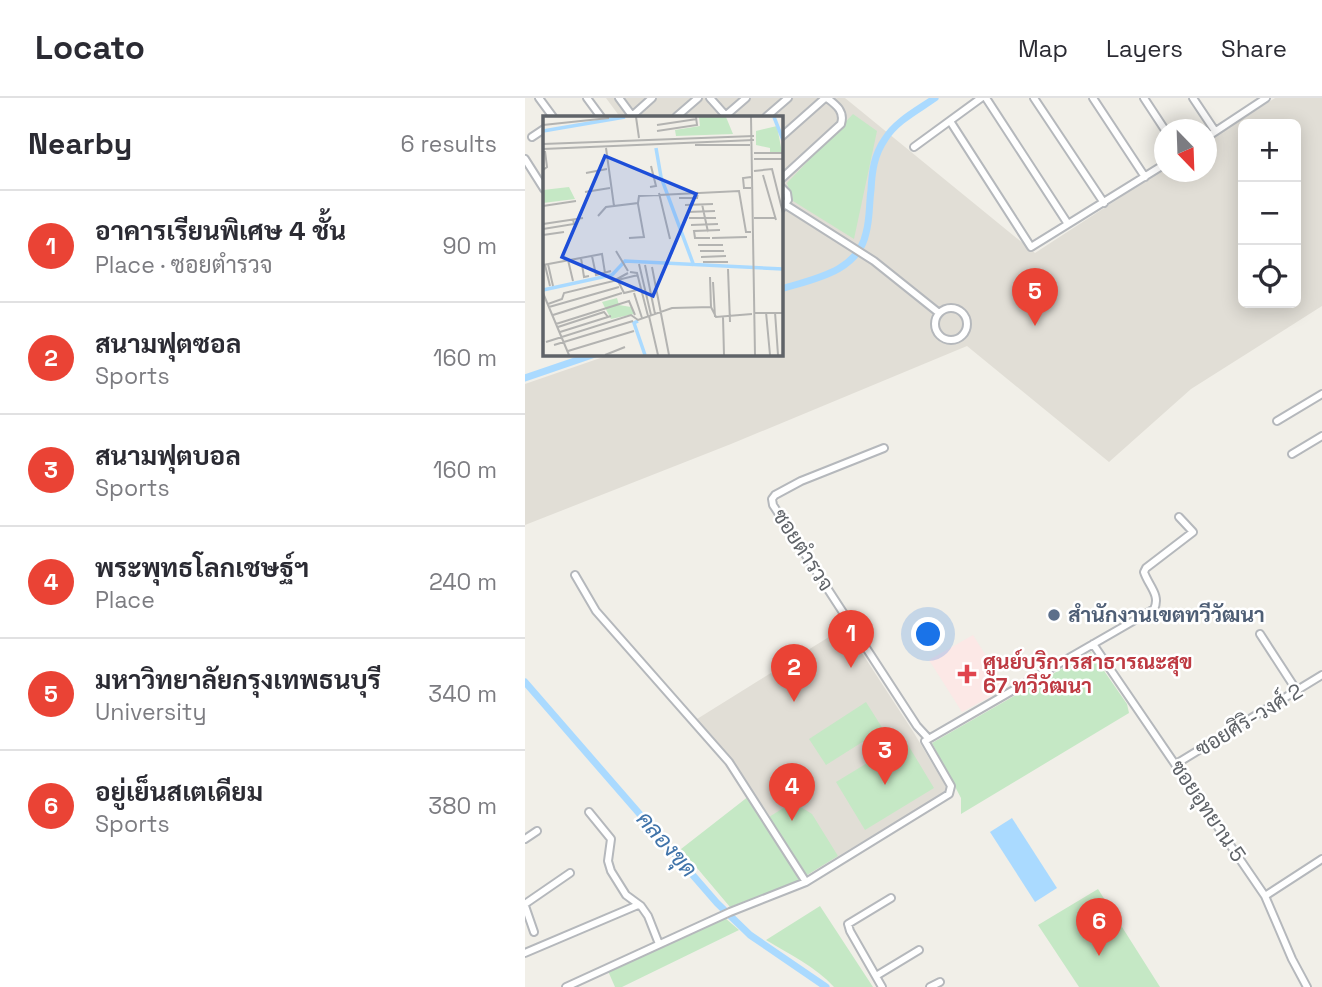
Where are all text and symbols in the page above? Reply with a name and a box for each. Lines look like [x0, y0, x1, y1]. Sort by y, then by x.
text: Locato [35, 27, 145, 69]
text: Map [1018, 33, 1068, 64]
text: Layers [1106, 33, 1183, 64]
text: Share [1221, 33, 1287, 64]
inset map [543, 116, 782, 355]
north arrow [1154, 119, 1217, 182]
map controls [1238, 119, 1301, 308]
button: + [1238, 119, 1301, 182]
text: Nearby [28, 124, 132, 163]
text: 6 results [401, 129, 497, 159]
button: − [1238, 182, 1301, 245]
text: อาคารเรียนพิเศษ 4 ชั้น [95, 214, 346, 248]
text: 1 [46, 231, 56, 261]
text: 90 m [442, 231, 497, 261]
button: locate [1238, 245, 1301, 308]
text: Place · ซอยตำรวจ [95, 250, 273, 280]
pin: 5 [1012, 268, 1058, 326]
text: สนามฟุตซอล [95, 327, 241, 361]
text: 2 [44, 343, 58, 373]
text: 160 m [433, 343, 497, 373]
text: Sports [95, 361, 170, 391]
text: สนามฟุตบอล [95, 439, 241, 473]
text: 3 [44, 455, 58, 485]
text: 160 m [433, 455, 497, 485]
text: Sports [95, 473, 170, 503]
street label: ซอยตำรวจ [767, 503, 840, 596]
text: พระพุทธโลกเชษฐ์ฯ [95, 551, 309, 585]
text: 4 [44, 567, 58, 597]
text: 240 m [429, 567, 497, 597]
text: Place [95, 585, 155, 615]
place label: สำนักงานเขตทวีวัฒนา [1068, 601, 1265, 628]
marker: สำนักงานเขตทวีวัฒนา [1046, 607, 1062, 623]
pin: 1 [828, 610, 874, 668]
your location [911, 617, 945, 651]
pin: 2 [771, 644, 817, 702]
place label: ศูนย์บริการสาธารณะสุข 67 ทวีวัฒนา [983, 648, 1193, 699]
text: มหาวิทยาลัยกรุงเทพธนบุรี [95, 663, 381, 697]
marker: ศูนย์บริการสาธารณะสุข 67 ทวีวัฒนา [957, 664, 977, 684]
street label: ซอยศิริ-วงศ์ 2 [1190, 677, 1307, 762]
text: 5 [44, 679, 58, 709]
text: 340 m [428, 679, 497, 709]
text: University [95, 697, 206, 727]
pin: 3 [862, 727, 908, 785]
street label: ซอยอุทยาน 5 [1164, 755, 1252, 867]
pin: 4 [769, 763, 815, 821]
text: อยู่เย็นสเตเดียม [95, 775, 263, 809]
text: 6 [44, 791, 58, 821]
text: 380 m [428, 791, 497, 821]
water label: คลองขุด [629, 805, 704, 884]
text: Sports [95, 809, 170, 839]
pin: 6 [1076, 898, 1122, 956]

